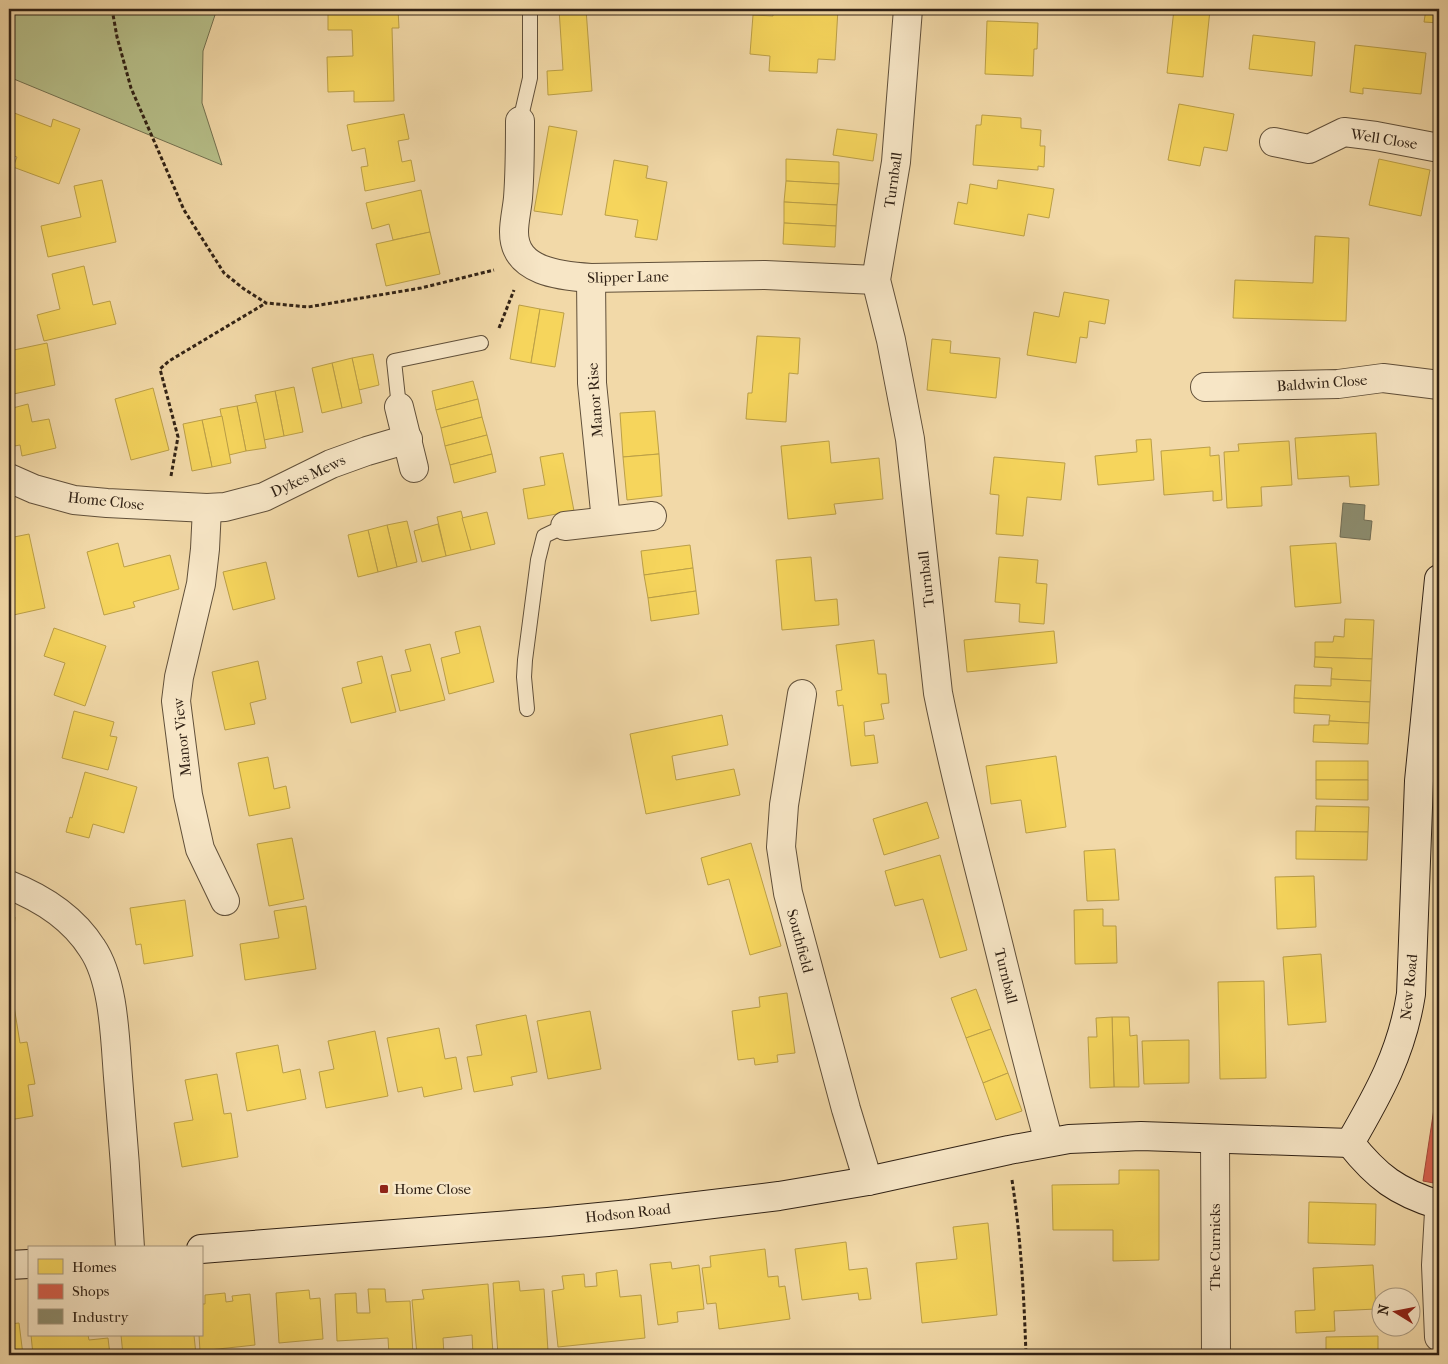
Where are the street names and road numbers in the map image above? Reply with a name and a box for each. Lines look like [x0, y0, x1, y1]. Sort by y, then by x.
street label: Well Close [1348, 125, 1419, 153]
street label: Turnball [880, 151, 906, 209]
street label: Slipper Lane [587, 267, 670, 287]
street label: Manor Rise [583, 362, 607, 438]
street label: Baldwin Close [1276, 371, 1369, 395]
street label: Dykes Mews [268, 451, 349, 501]
street label: Home Close [67, 488, 146, 514]
street label: Turnball [914, 550, 938, 608]
street label: Manor View [169, 696, 195, 777]
street label: Southfield [783, 907, 817, 976]
street label: Turnball [990, 946, 1022, 1006]
street label: New Road [1397, 952, 1421, 1021]
street label: Hodson Road [584, 1199, 672, 1226]
street label: The Curnicks [1206, 1203, 1224, 1291]

